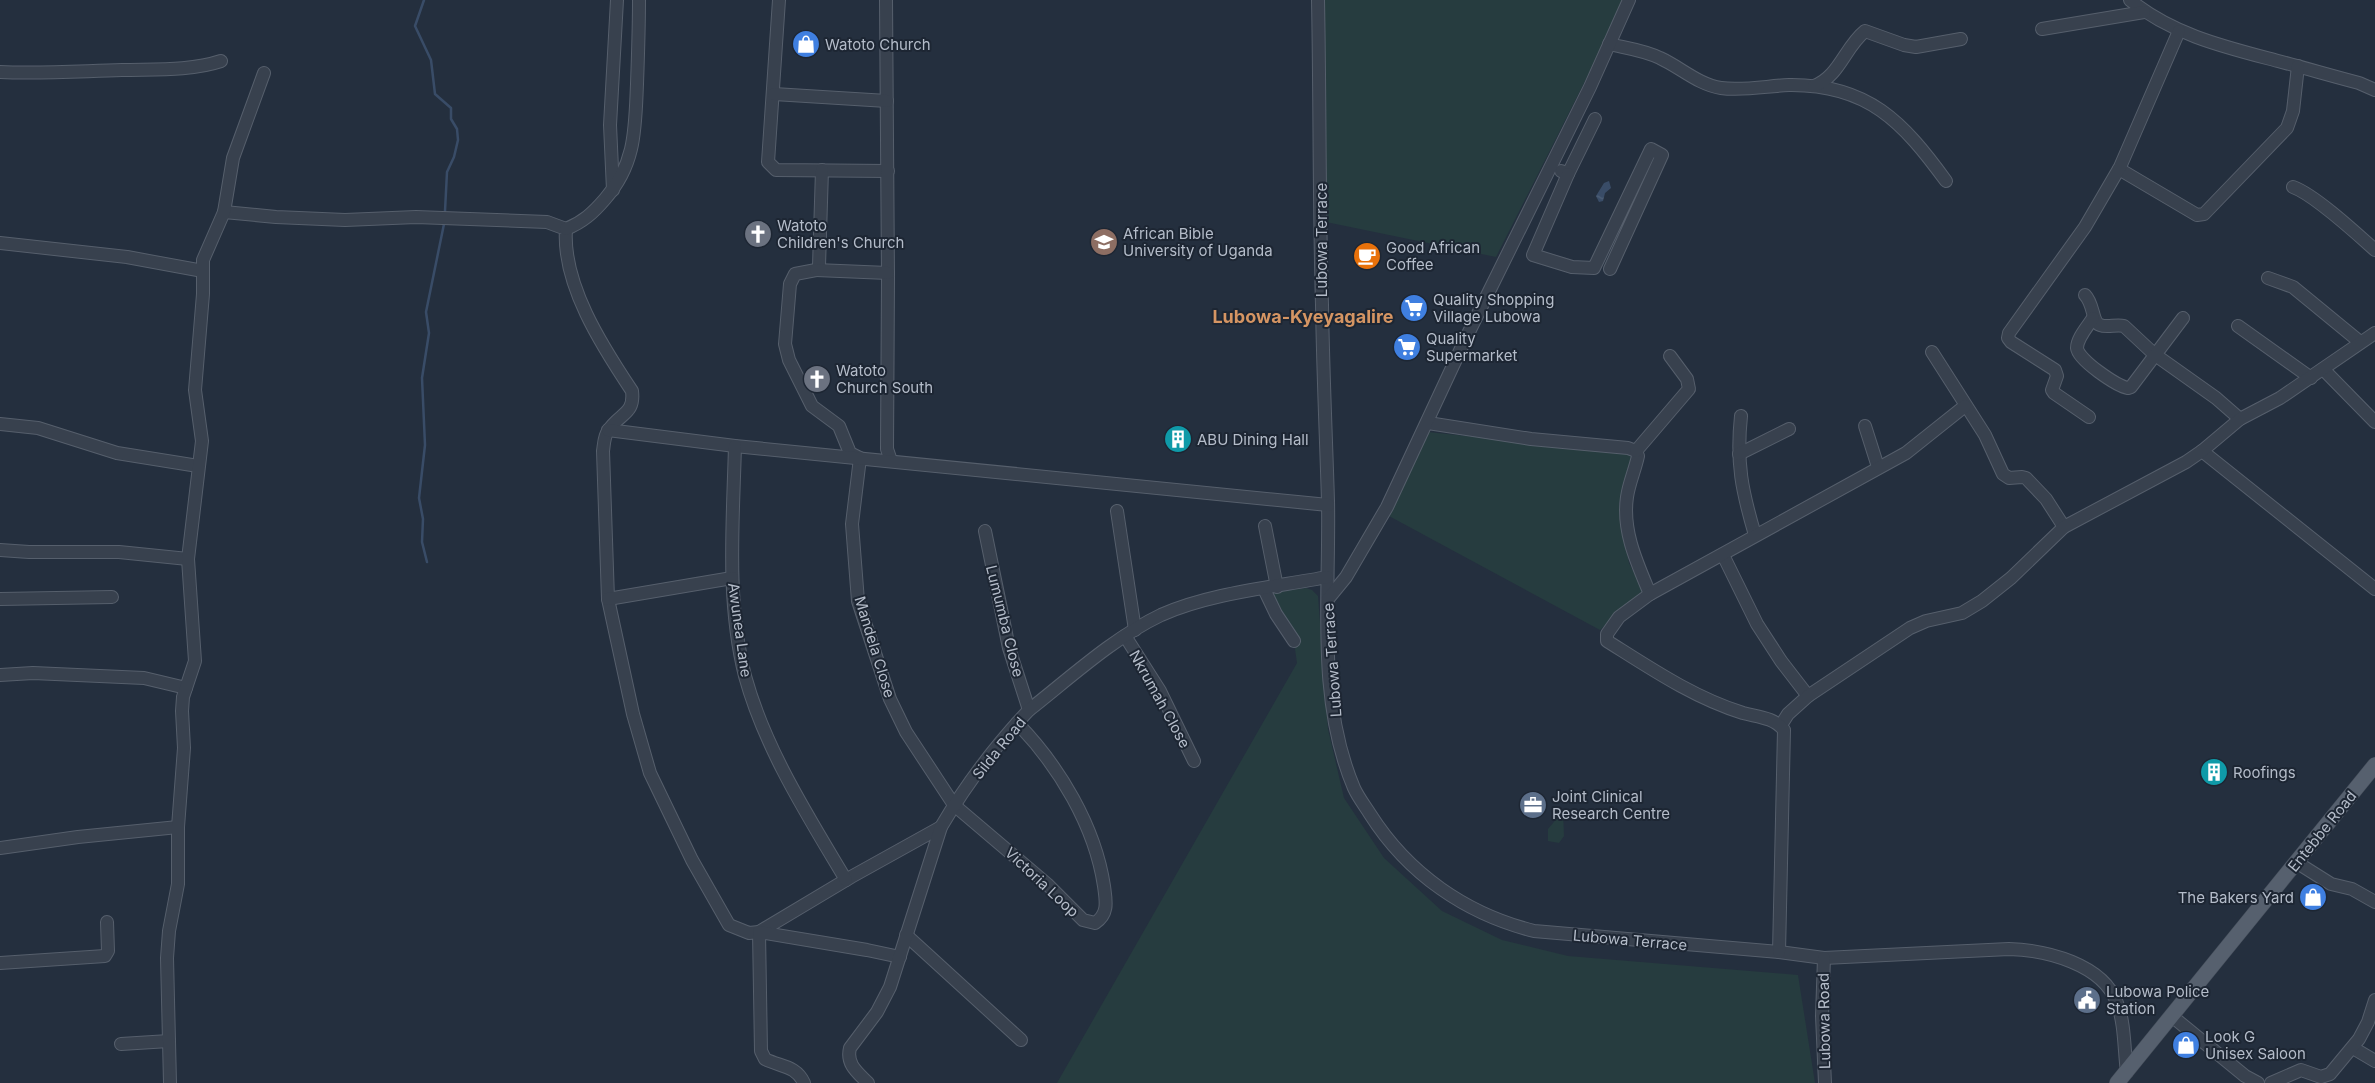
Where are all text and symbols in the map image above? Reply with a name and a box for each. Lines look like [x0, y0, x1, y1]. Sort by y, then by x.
shop icon: Watoto Church [791, 29, 821, 59]
place label: Watoto Church [825, 35, 931, 54]
street label: Lubowa Terrace [1312, 183, 1331, 297]
place label: Watoto Children's Church [777, 216, 904, 252]
church icon: Watoto Children's Church [743, 219, 773, 249]
place label: African Bible University of Uganda [1123, 224, 1273, 260]
school or university icon: African Bible University of Uganda [1089, 227, 1119, 257]
place label: Good African Coffee [1386, 238, 1480, 274]
cafe icon: Good African Coffee [1352, 241, 1382, 271]
place label: Quality Shopping Village Lubowa [1433, 290, 1554, 326]
supermarket icon: Quality Shopping Village Lubowa [1399, 293, 1429, 323]
district label: Lubowa-Kyeyagalire [1212, 306, 1394, 327]
place label: Quality Supermarket [1426, 329, 1517, 365]
supermarket icon: Quality Supermarket [1392, 332, 1422, 362]
place label: Watoto Church South [836, 361, 933, 397]
church icon: Watoto Church South [802, 364, 832, 394]
building icon: ABU Dining Hall [1163, 424, 1193, 454]
place label: ABU Dining Hall [1197, 430, 1309, 449]
street label: Lumumba Close [982, 563, 1028, 679]
street label: Awunea Lane [724, 581, 756, 679]
street label: Mandela Close [851, 594, 899, 700]
street label: Lubowa Terrace [1319, 602, 1345, 718]
street label: Nkrumah Close [1125, 647, 1195, 751]
street label: Silda Road [968, 713, 1030, 783]
building icon: Roofings [2199, 757, 2229, 787]
place label: Roofings [2233, 763, 2296, 782]
place label: Joint Clinical Research Centre [1552, 787, 1670, 823]
street label: Entebbe Road [2283, 787, 2361, 875]
office icon: Joint Clinical Research Centre [1518, 790, 1548, 820]
street label: Victoria Loop [1001, 843, 1083, 921]
shop icon: The Bakers Yard [2298, 882, 2328, 912]
place label: The Bakers Yard [2178, 888, 2294, 907]
street label: Lubowa Terrace [1572, 926, 1688, 954]
street label: Lubowa Road [1814, 973, 1834, 1069]
place label: Lubowa Police Station [2106, 982, 2209, 1018]
public building icon: Lubowa Police Station [2072, 985, 2102, 1015]
place label: Look G Unisex Saloon [2205, 1027, 2306, 1063]
shop icon: Look G Unisex Saloon [2171, 1030, 2201, 1060]

